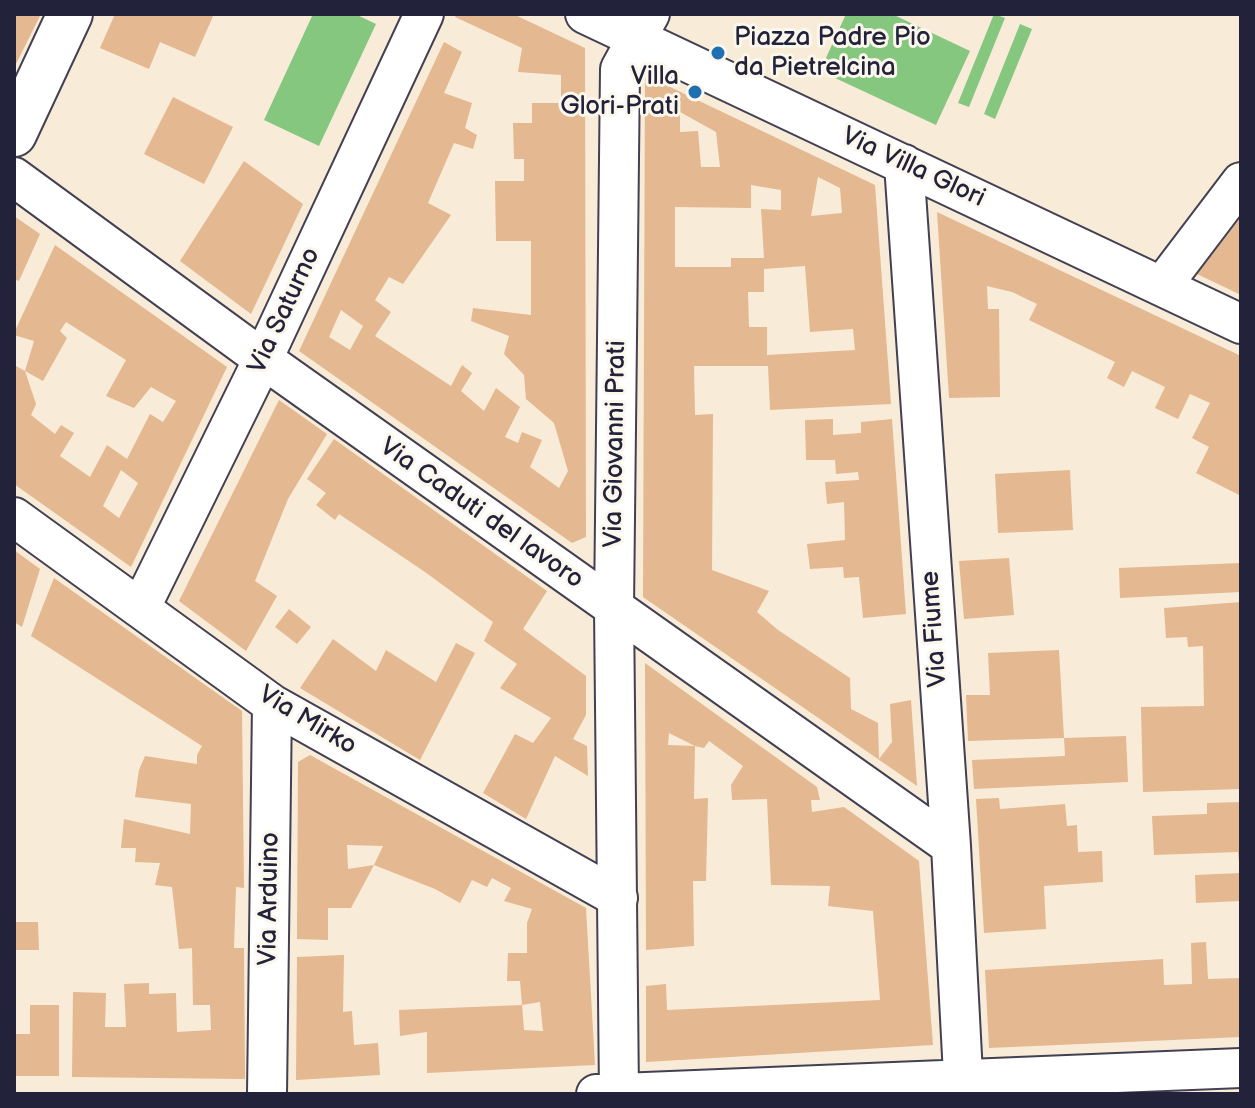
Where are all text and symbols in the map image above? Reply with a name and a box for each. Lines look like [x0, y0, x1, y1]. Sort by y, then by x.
place label: Piazza Padre Pio da Pietrelcina [734, 22, 931, 84]
marker: Piazza Padre Pio da Pietrelcina [709, 44, 727, 62]
place label: Villa Glori-Prati [560, 61, 679, 122]
marker: Villa Glori-Prati [686, 83, 704, 101]
street label: Via Villa Glori [836, 121, 990, 215]
street label: Via Saturno [242, 243, 328, 379]
street label: Via Giovanni Prati [599, 340, 633, 548]
street label: Via Caduti del lavoro [373, 432, 589, 596]
street label: Via Fiume [915, 570, 955, 688]
street label: Via Mirko [252, 680, 362, 762]
street label: Via Arduino [253, 832, 287, 966]

